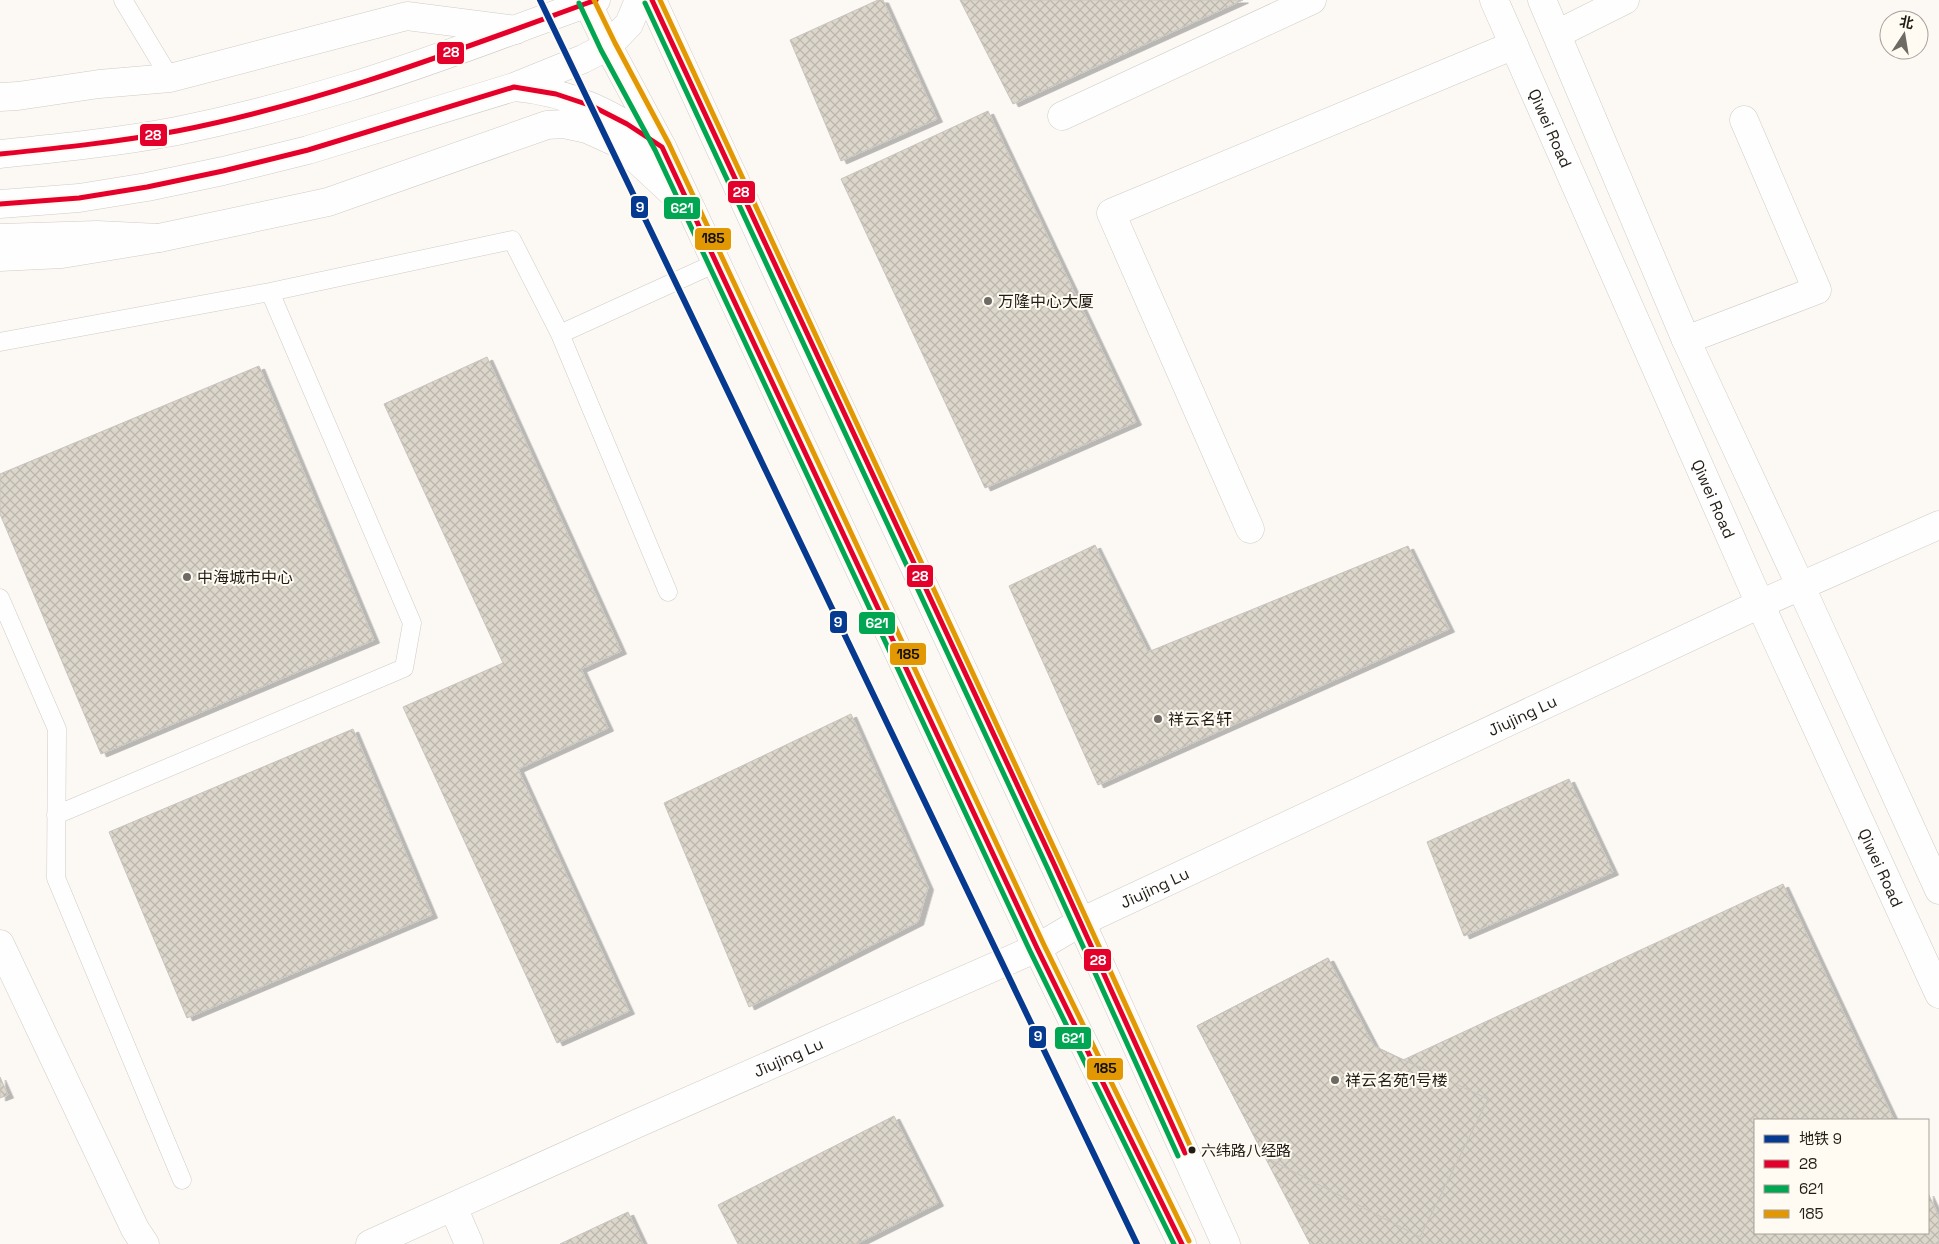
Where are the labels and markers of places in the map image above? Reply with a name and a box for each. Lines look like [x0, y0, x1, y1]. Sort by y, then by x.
place label: 万隆中心大厦 [998, 291, 1094, 312]
marker: 万隆中心大厦 [982, 295, 994, 307]
place label: 中海城市中心 [197, 567, 293, 588]
marker: 中海城市中心 [181, 571, 193, 583]
place label: 祥云名轩 [1168, 709, 1232, 730]
marker: 祥云名轩 [1152, 713, 1164, 725]
place label: 祥云名苑1号楼 [1345, 1070, 1448, 1091]
marker: 祥云名苑1号楼 [1329, 1074, 1341, 1086]
place label: 六纬路八经路 [1201, 1141, 1291, 1160]
marker: 六纬路八经路 [1187, 1145, 1197, 1155]

